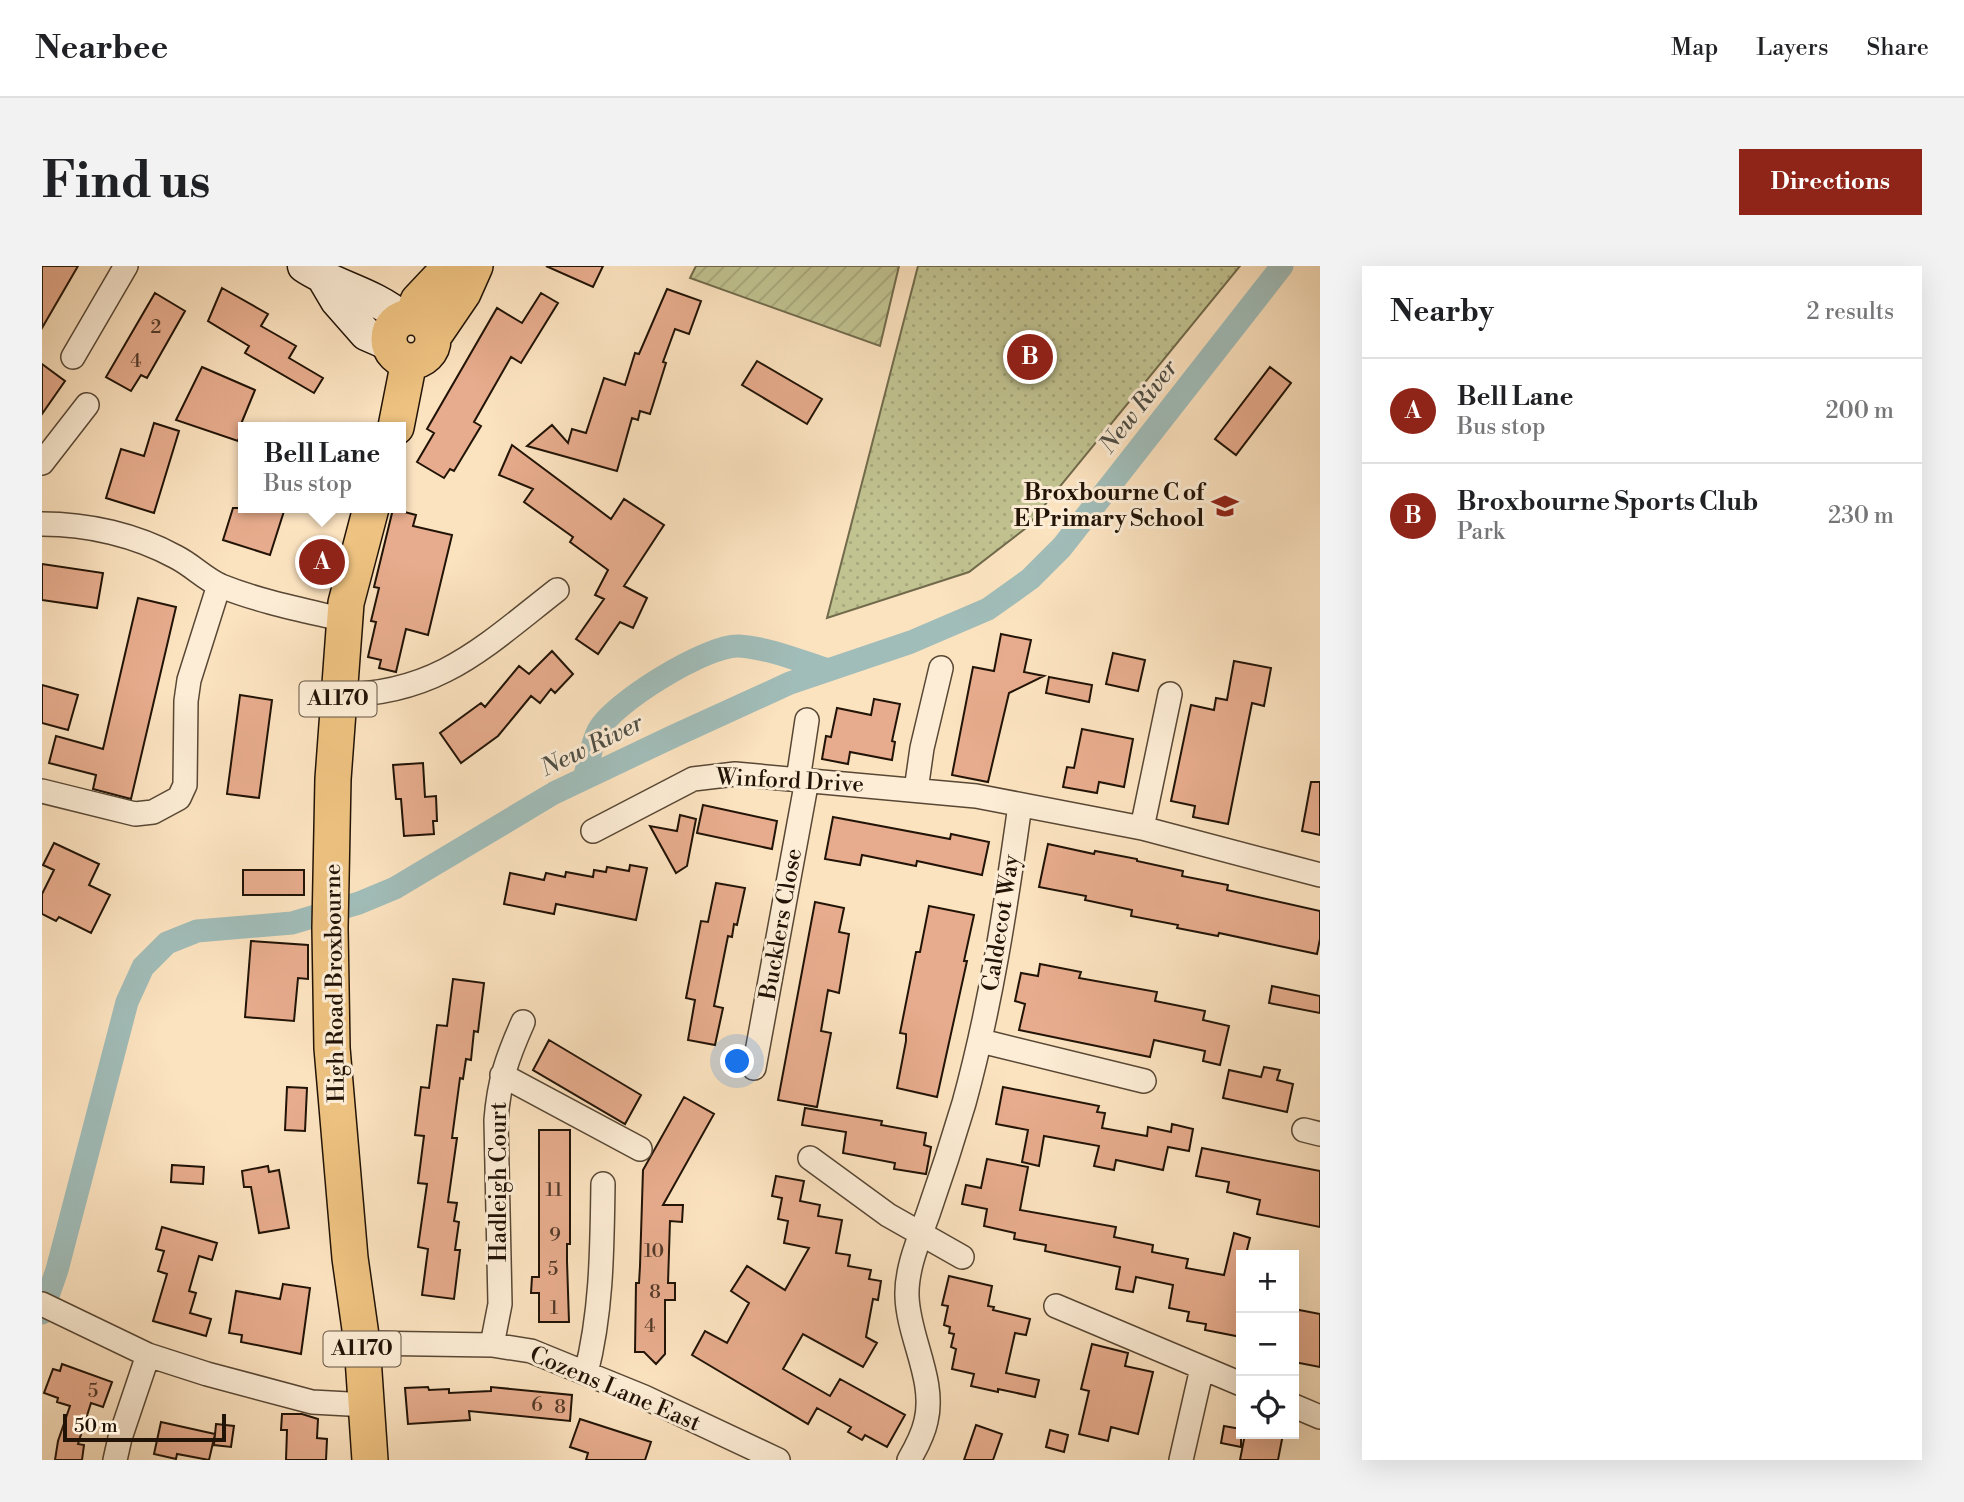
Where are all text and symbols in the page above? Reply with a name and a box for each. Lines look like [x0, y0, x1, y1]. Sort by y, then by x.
text: Nearbee [35, 28, 168, 69]
text: Map [1671, 33, 1718, 63]
text: Layers [1756, 33, 1828, 63]
text: Share [1866, 33, 1929, 63]
button: Directions [1739, 149, 1922, 215]
text: Find us [42, 152, 211, 213]
text: Nearby [1390, 293, 1494, 331]
text: 2 results [1807, 298, 1894, 326]
house number: 2 [151, 315, 161, 339]
pin: B [1007, 331, 1053, 383]
house number: 4 [130, 349, 142, 373]
water label: New River [1093, 354, 1185, 461]
text: Bell Lane [1457, 381, 1573, 413]
text: A [1405, 397, 1421, 425]
text: 200 m [1826, 397, 1894, 425]
text: Bus stop [1457, 413, 1545, 441]
popup [238, 422, 406, 513]
text: Bell Lane [264, 438, 380, 470]
text: Bus stop [264, 470, 352, 498]
place label: Broxbourne C of E Primary School [1014, 479, 1207, 533]
text: Broxbourne Sports Club [1457, 486, 1758, 518]
school or university icon: Broxbourne C of E Primary School [1210, 491, 1240, 521]
text: B [1404, 502, 1422, 530]
text: 230 m [1828, 502, 1894, 530]
text: Park [1457, 518, 1505, 546]
pin: A [299, 536, 345, 588]
road number: A1170 [300, 682, 376, 716]
water label: New River [535, 708, 649, 784]
street label: Winford Drive [714, 763, 865, 799]
street label: Bucklers Close [754, 846, 808, 1003]
street label: Caldecot Way [976, 852, 1026, 993]
street label: High Road Broxbourne [319, 863, 351, 1103]
your location [720, 1044, 754, 1078]
street label: Hadleigh Court [485, 1102, 513, 1262]
house number: 11 [546, 1178, 563, 1202]
house number: 9 [549, 1223, 561, 1247]
house number: 10 [644, 1239, 664, 1263]
map controls [1236, 1250, 1299, 1439]
button: + [1236, 1250, 1299, 1313]
house number: 5 [548, 1257, 558, 1281]
house number: 8 [649, 1280, 661, 1304]
house number: 1 [550, 1296, 558, 1320]
button: − [1236, 1313, 1299, 1376]
house number: 4 [644, 1314, 656, 1338]
road number: A1170 [324, 1332, 400, 1366]
street label: Cozens Lane East [525, 1340, 705, 1438]
button: locate [1236, 1376, 1299, 1439]
house number: 5 [88, 1379, 98, 1403]
house number: 6 [531, 1393, 543, 1417]
house number: 8 [554, 1395, 566, 1419]
scale bar [63, 1411, 226, 1443]
text: 50 m [74, 1414, 118, 1438]

